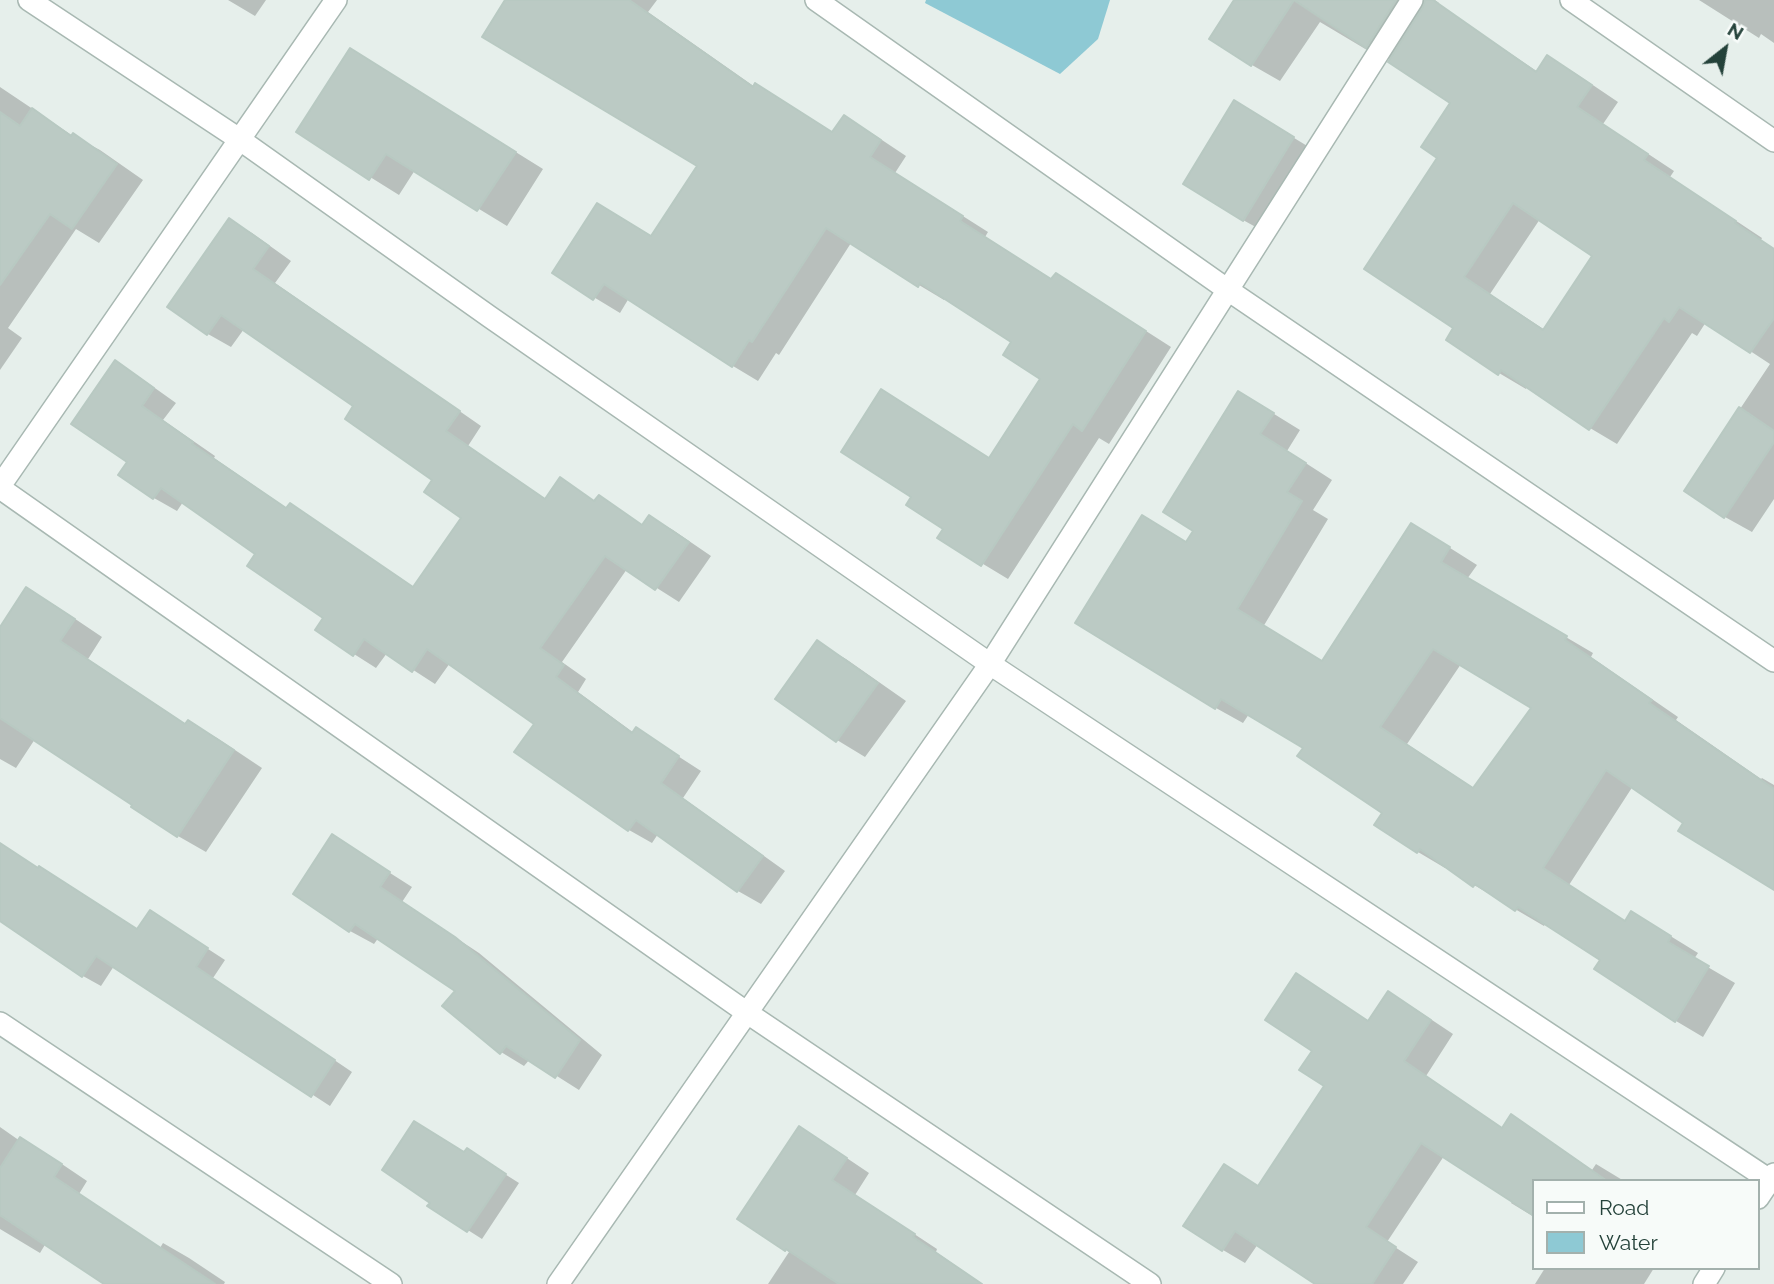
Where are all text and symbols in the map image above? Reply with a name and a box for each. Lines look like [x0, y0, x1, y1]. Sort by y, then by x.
north arrow [1690, 14, 1760, 84]
text: N [1724, 18, 1748, 44]
legend [1532, 1179, 1760, 1270]
text: Road [1599, 1195, 1649, 1220]
text: Water [1599, 1230, 1658, 1255]

